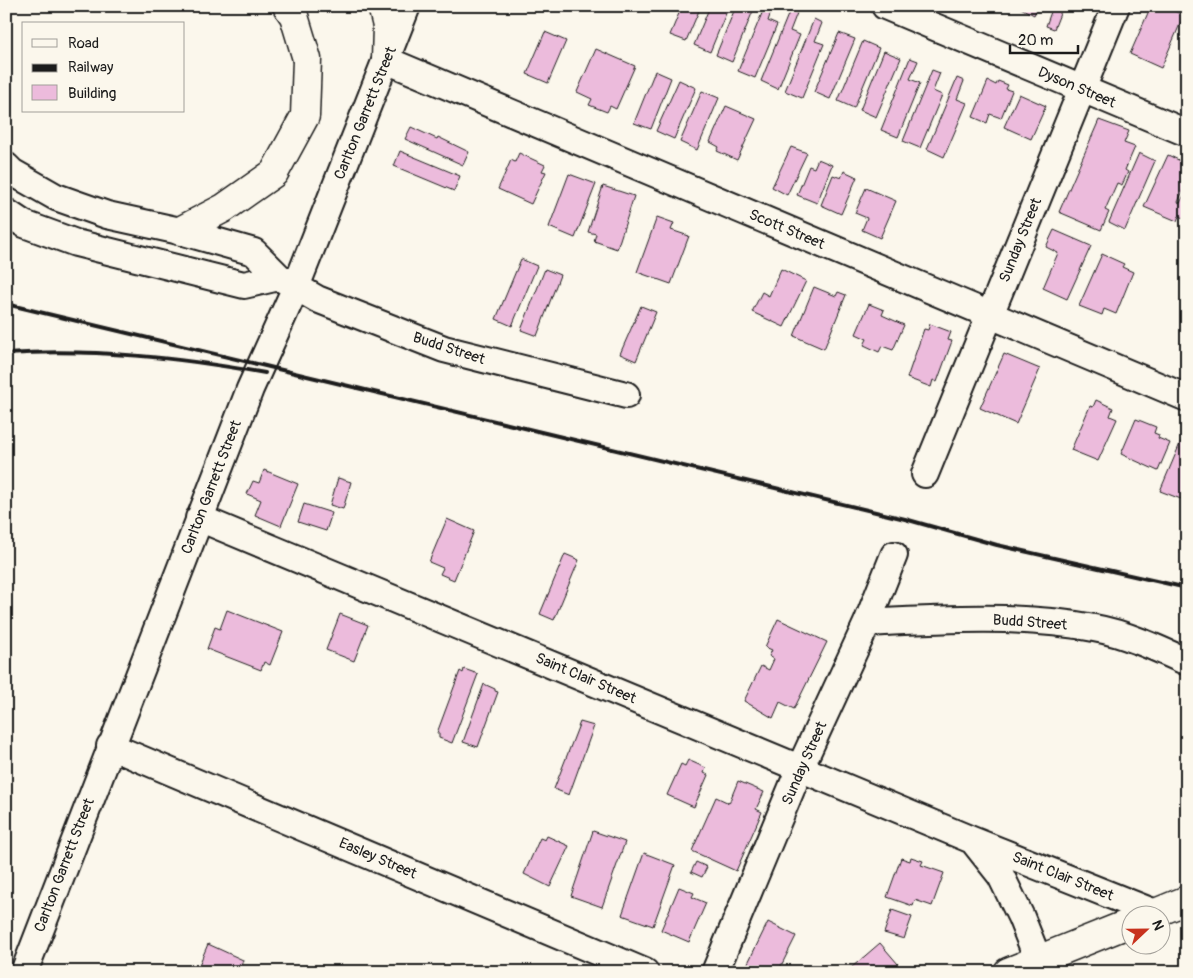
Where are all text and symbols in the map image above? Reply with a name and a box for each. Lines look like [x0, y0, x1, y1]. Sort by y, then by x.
legend [22, 22, 185, 112]
scale bar [1010, 22, 1078, 54]
text: 20 m [1018, 31, 1053, 50]
text: Road [68, 34, 99, 53]
street label: Carlton Garrett Street [330, 43, 401, 182]
text: Railway [68, 58, 114, 77]
street label: Dyson Street [1035, 63, 1120, 113]
text: Building [68, 84, 116, 103]
street label: Sunday Street [995, 194, 1046, 285]
street label: Scott Street [746, 205, 828, 254]
street label: Budd Street [410, 328, 488, 369]
street label: Carlton Garrett Street [177, 417, 246, 557]
street label: Budd Street [992, 610, 1069, 635]
street label: Saint Clair Street [533, 649, 640, 709]
street label: Sunday Street [778, 718, 832, 808]
street label: Carlton Garrett Street [30, 795, 99, 935]
street label: Easley Street [336, 834, 420, 884]
street label: Saint Clair Street [1009, 847, 1117, 906]
north arrow [1120, 906, 1170, 956]
text: N [1148, 918, 1167, 933]

